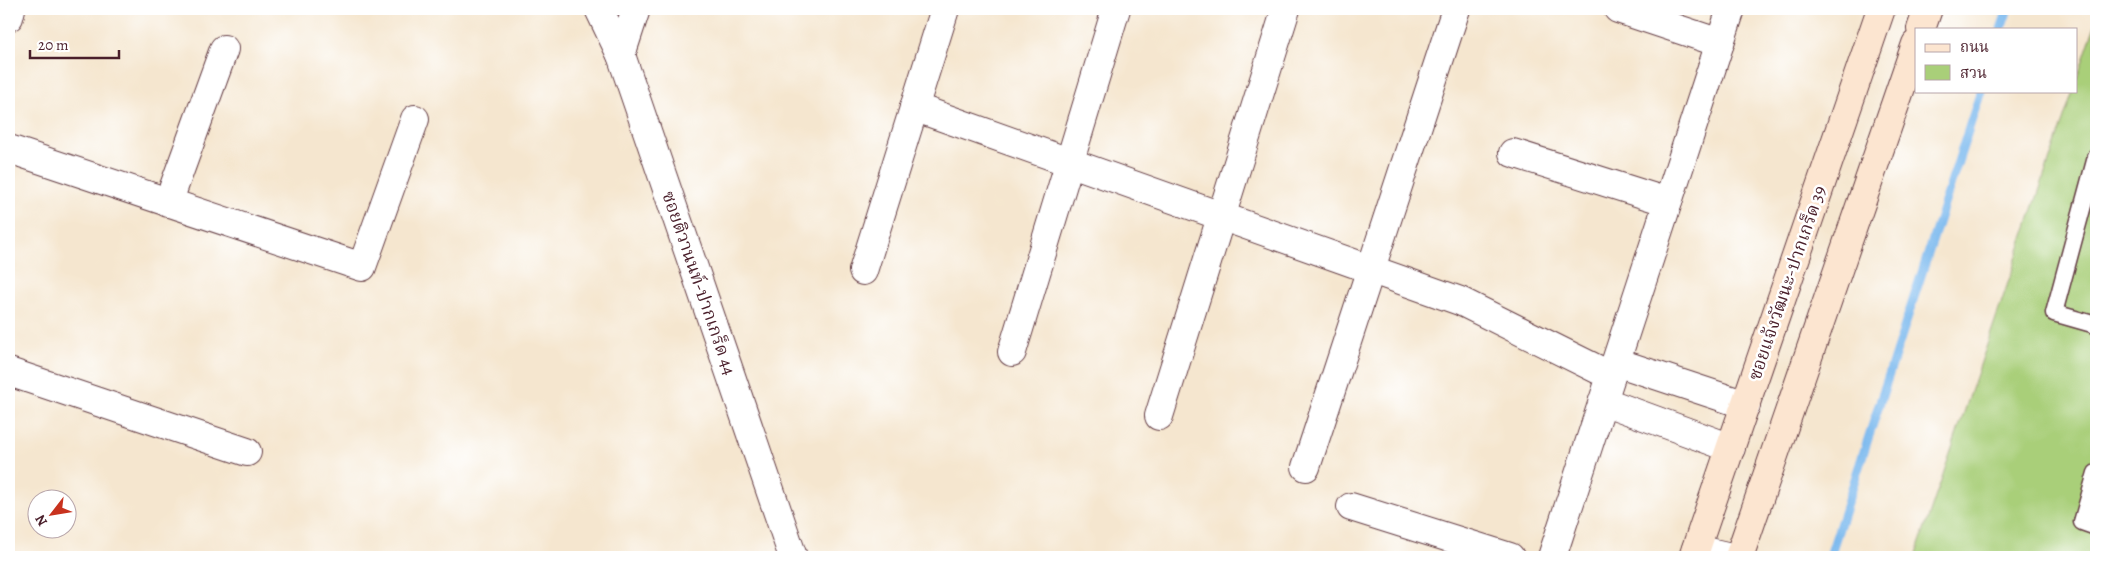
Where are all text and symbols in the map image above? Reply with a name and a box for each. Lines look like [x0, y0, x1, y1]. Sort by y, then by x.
scale bar [30, 28, 119, 60]
legend [1915, 28, 2078, 92]
text: 20 m [38, 35, 69, 55]
text: ถนน [1960, 37, 1989, 57]
text: สวน [1960, 63, 1987, 83]
street label: ซอยแจ้งวัฒนะ-ปากเกร็ด 39 [1742, 182, 1832, 384]
street label: ซอยติวานนท์-ปากเกร็ด 44 [656, 188, 742, 378]
north arrow [28, 488, 78, 538]
text: N [31, 511, 52, 530]

